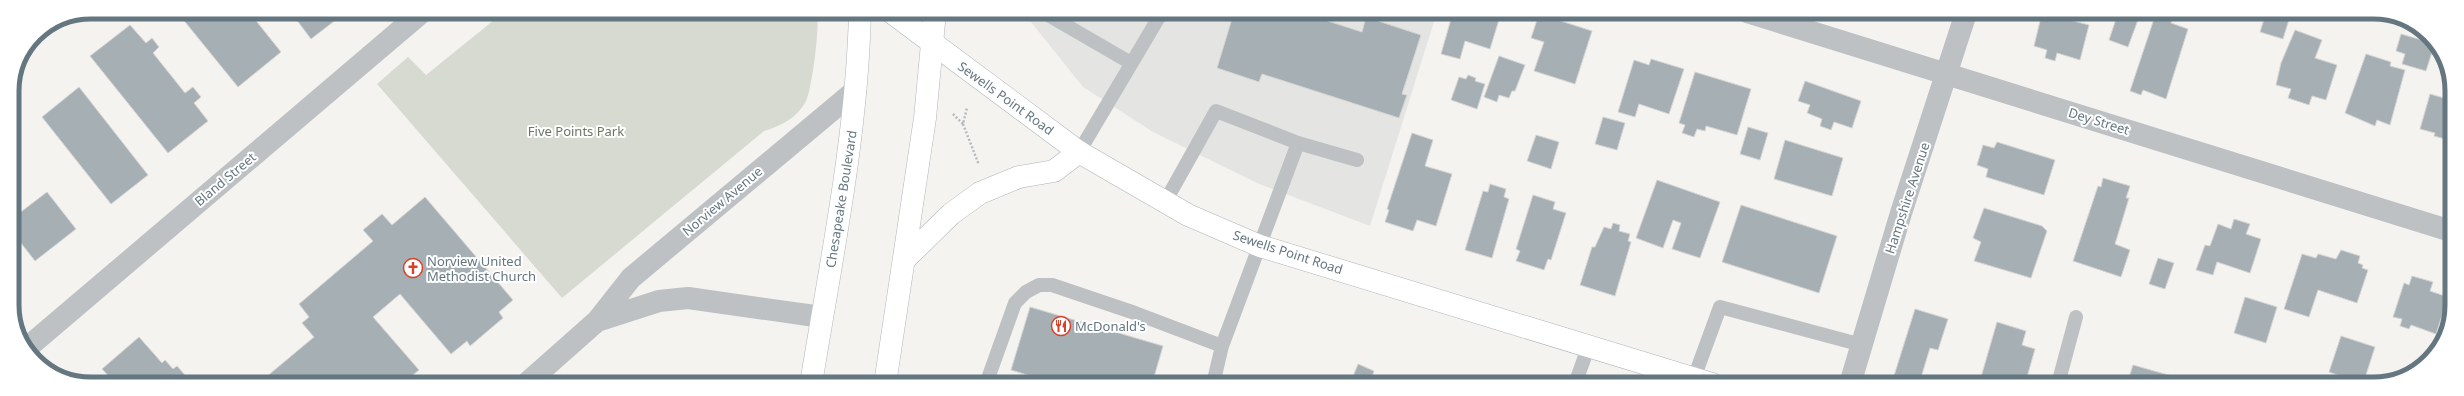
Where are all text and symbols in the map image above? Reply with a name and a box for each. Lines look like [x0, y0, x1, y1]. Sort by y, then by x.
street label: Sewells Point Road [954, 57, 1058, 139]
street label: Dey Street [2066, 103, 2132, 139]
park label: Five Points Park [528, 122, 624, 140]
street label: Chesapeake Boulevard [821, 129, 861, 269]
street label: Hampshire Avenue [1880, 140, 1934, 256]
street label: Bland Street [191, 148, 260, 210]
street label: Norview Avenue [678, 162, 766, 240]
street label: Sewells Point Road [1231, 226, 1345, 278]
place label: Norview United Methodist Church [427, 252, 536, 285]
church icon: Norview United Methodist Church [402, 257, 424, 279]
restaurant icon: McDonald's [1050, 315, 1072, 337]
place label: McDonald's [1075, 317, 1146, 335]

